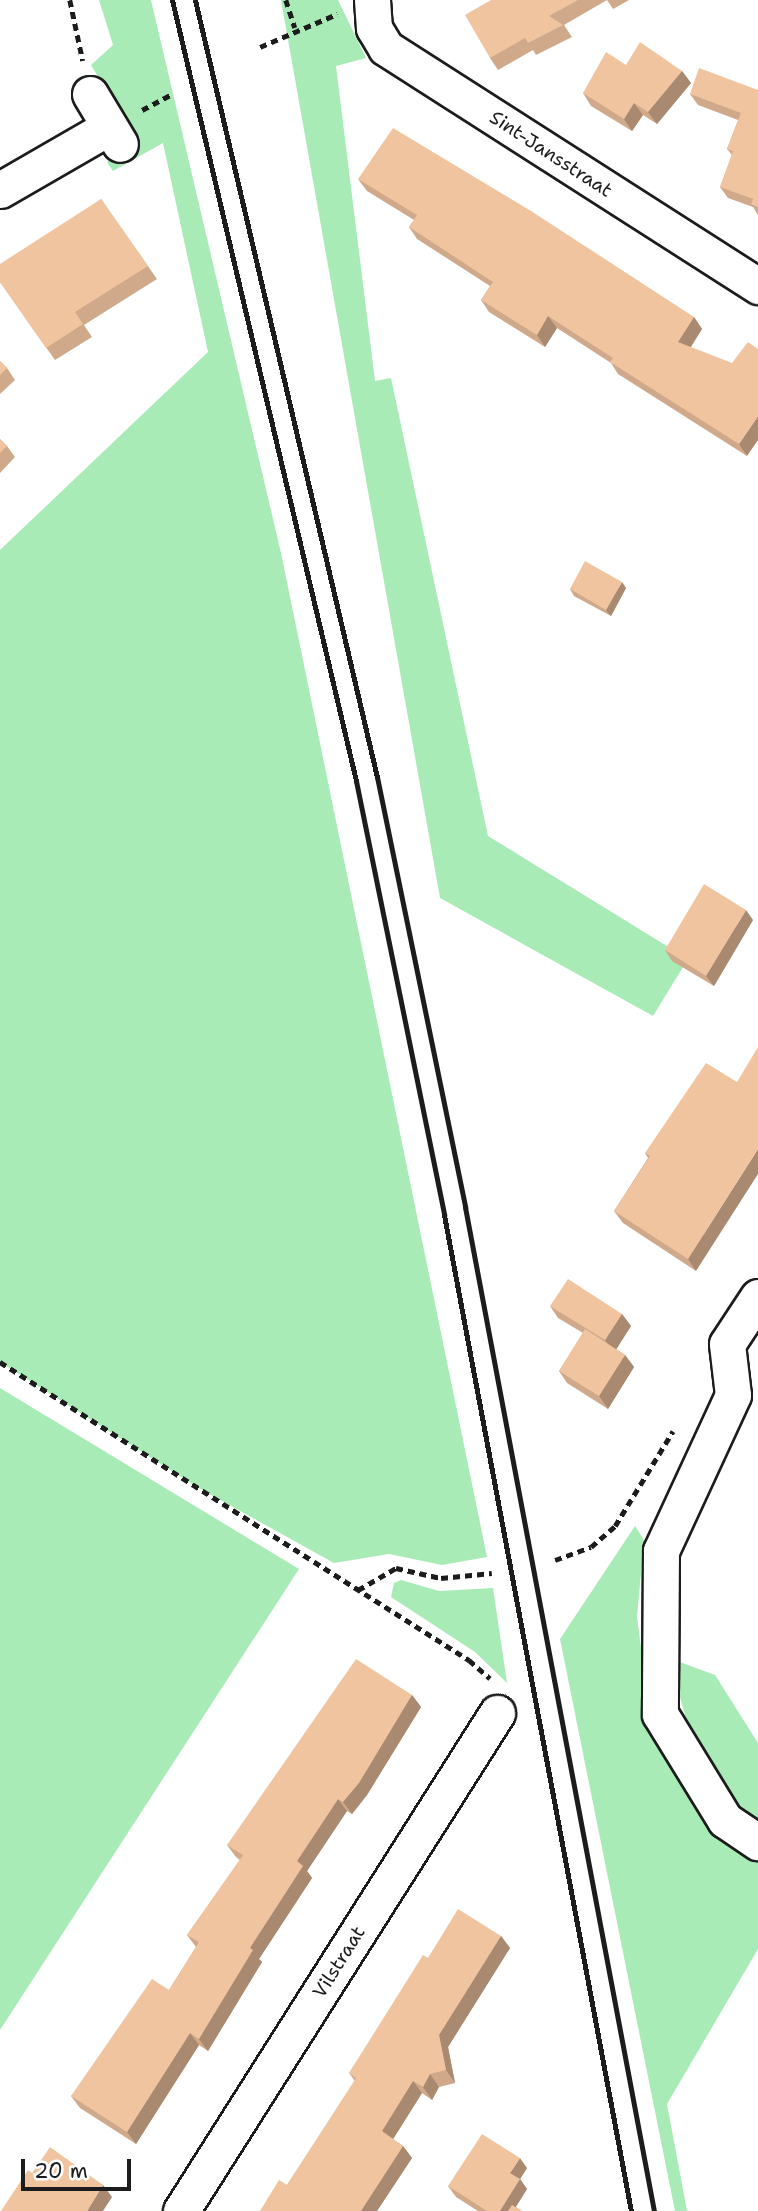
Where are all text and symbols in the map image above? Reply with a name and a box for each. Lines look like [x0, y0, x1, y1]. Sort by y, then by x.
street label: Sint-Jansstraat [485, 106, 617, 202]
street label: Vilstraat [308, 1922, 370, 2002]
scale bar [24, 2144, 135, 2188]
text: 20 m [34, 2157, 88, 2185]

